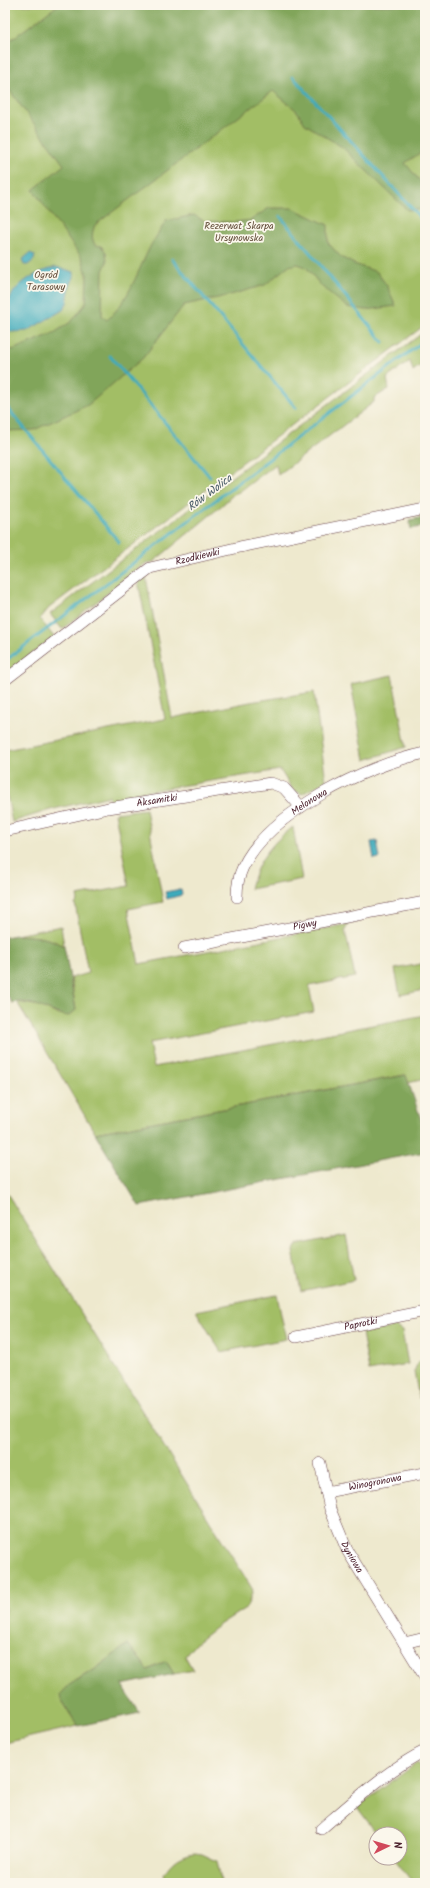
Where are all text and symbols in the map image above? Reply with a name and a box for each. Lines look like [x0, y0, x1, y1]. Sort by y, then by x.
park label: Rezerwat Skarpa Ursynowska [204, 218, 274, 246]
park label: Ogród Tarasowy [27, 267, 65, 295]
water label: Rów Wolica [184, 470, 237, 516]
street label: Rzodkiewki [174, 544, 222, 570]
street label: Melonowa [288, 784, 331, 820]
street label: Aksamitki [135, 789, 179, 812]
street label: Pigwy [292, 915, 318, 935]
street label: Paprotki [343, 1313, 379, 1335]
street label: Winogronowa [347, 1470, 403, 1496]
street label: Dyniowa [336, 1539, 368, 1577]
north arrow [368, 1826, 408, 1866]
text: N [388, 1841, 406, 1850]

